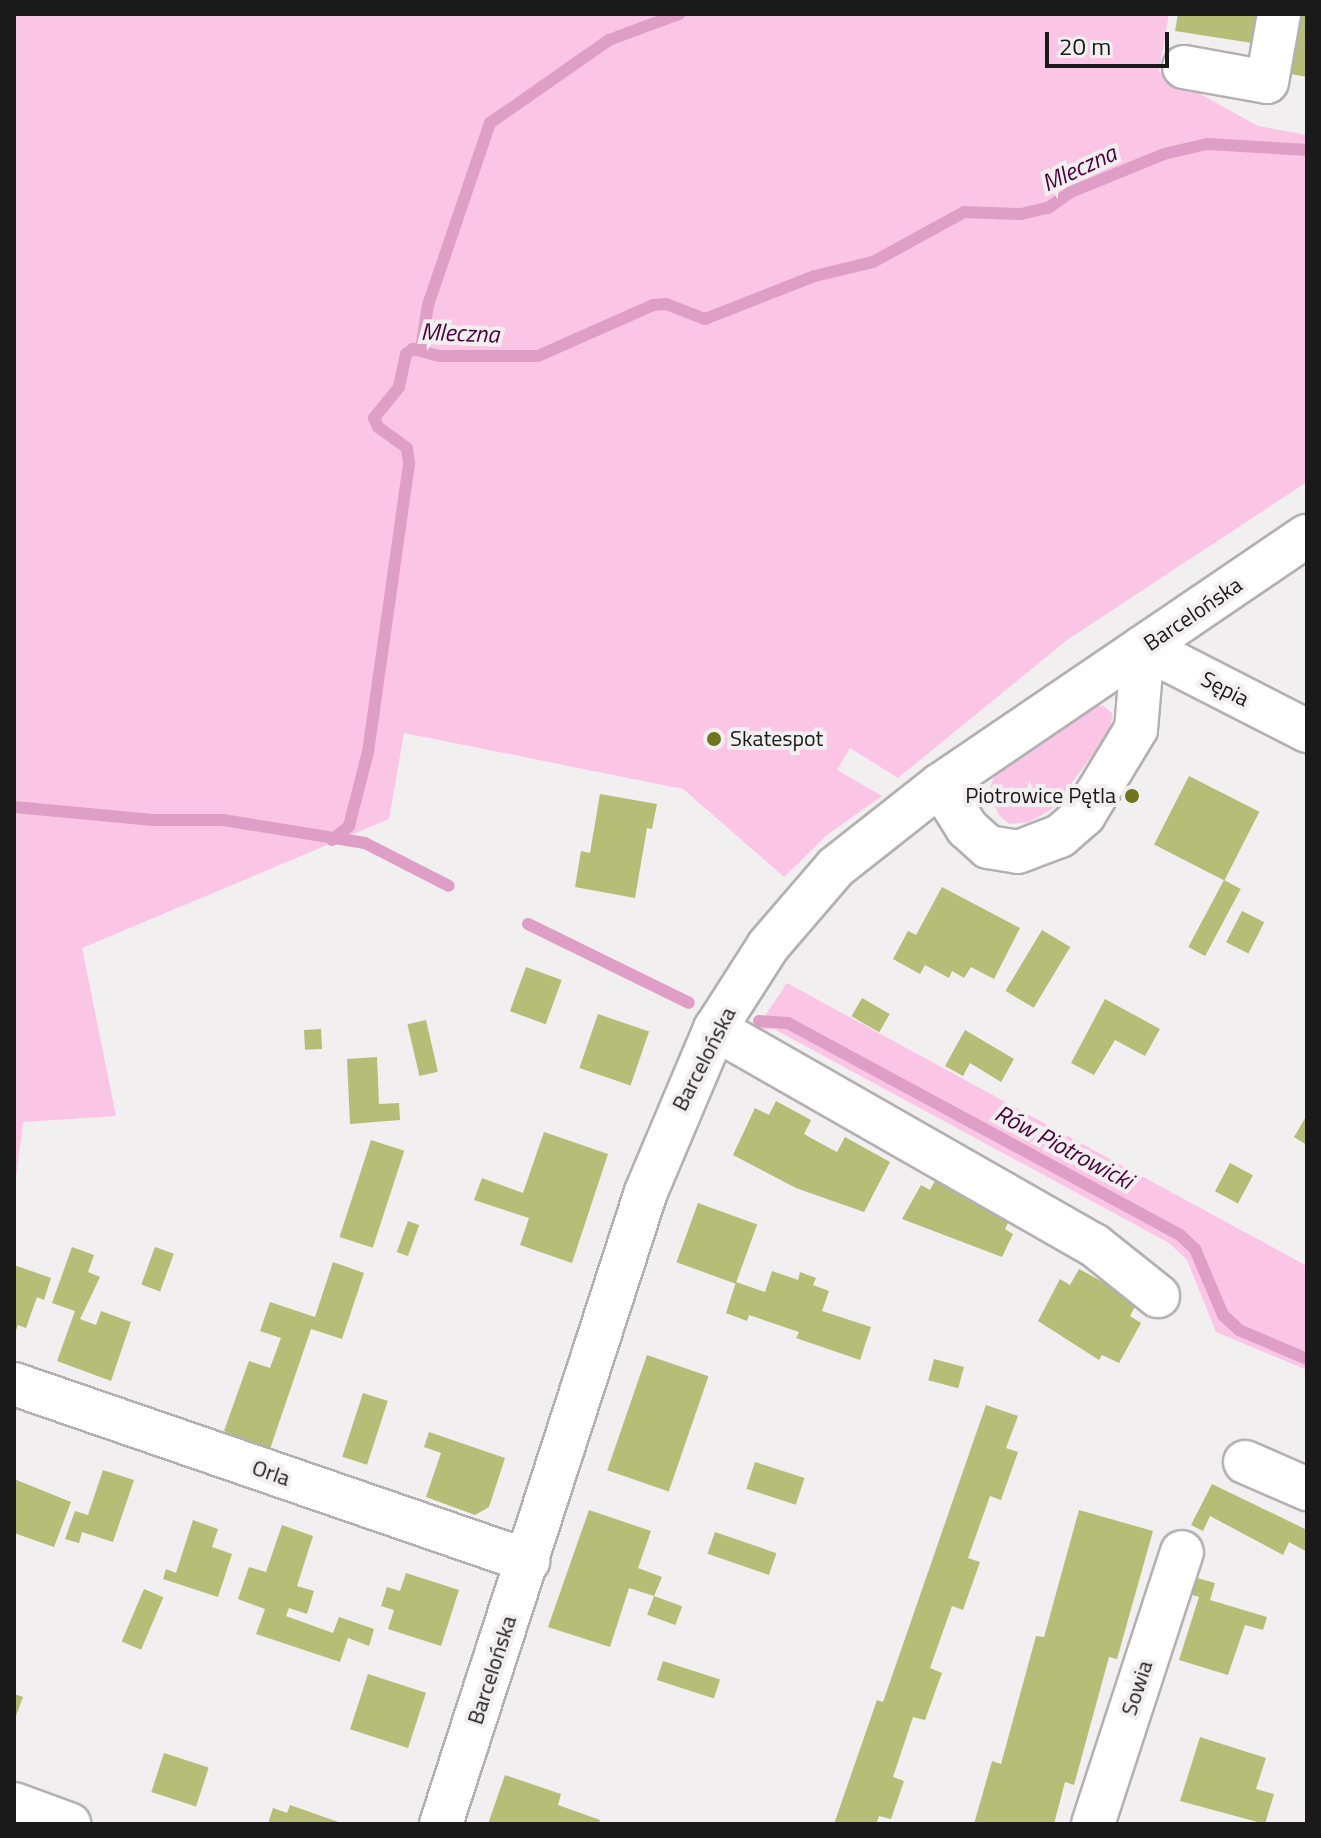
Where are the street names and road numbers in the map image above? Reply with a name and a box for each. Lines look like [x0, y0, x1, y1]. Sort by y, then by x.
street label: Barcelońska [1139, 572, 1247, 656]
street label: Sępia [1197, 666, 1253, 712]
street label: Barcelońska [667, 1003, 741, 1115]
street label: Orla [249, 1454, 293, 1492]
street label: Barcelońska [462, 1612, 522, 1728]
street label: Sowia [1116, 1657, 1158, 1719]

